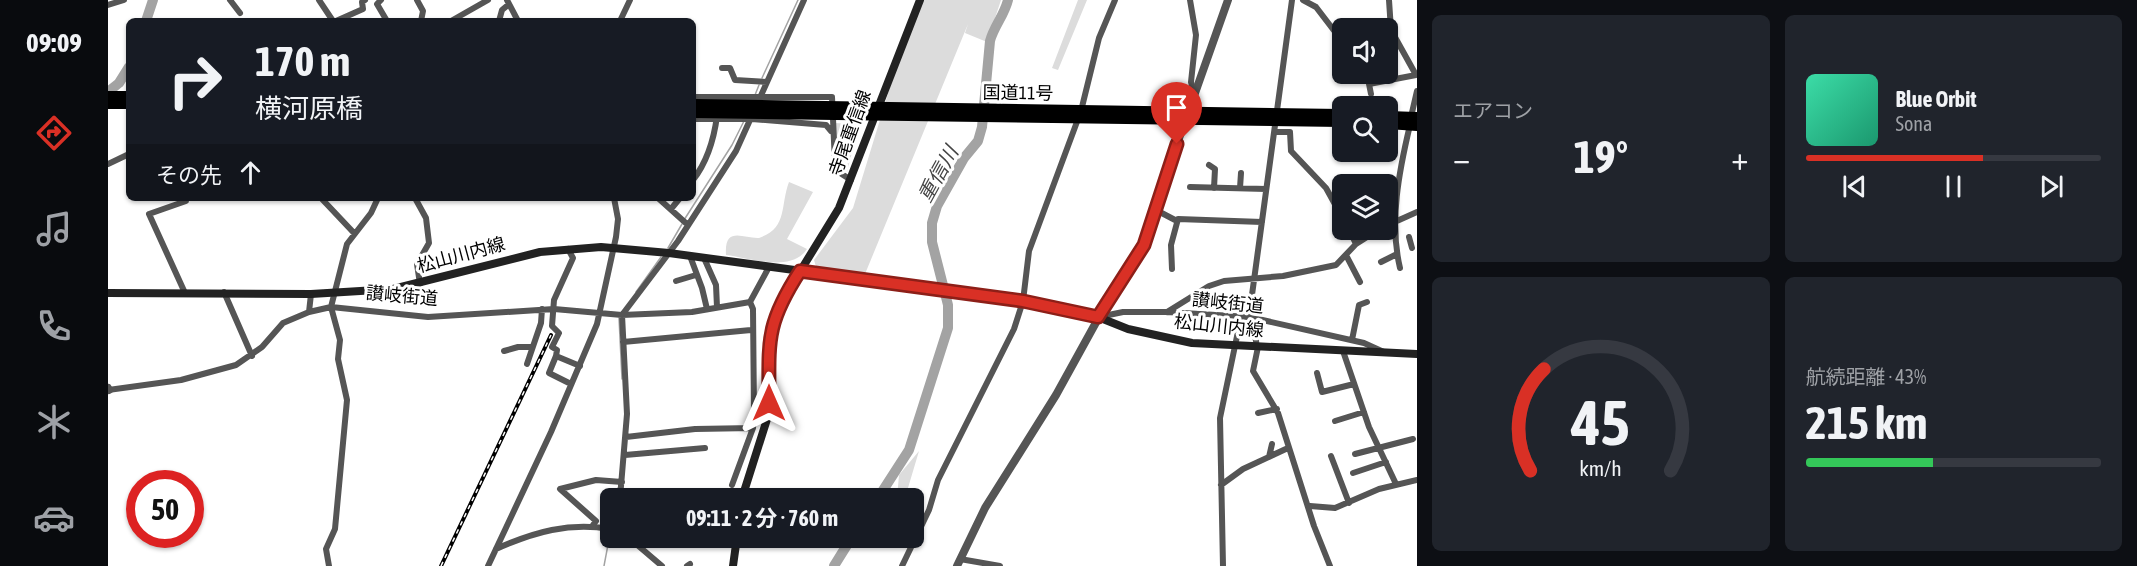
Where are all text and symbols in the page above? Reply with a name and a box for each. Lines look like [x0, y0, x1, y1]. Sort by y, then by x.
map controls [1332, 18, 1398, 240]
button: sound [1332, 18, 1398, 84]
text: 09:09 [26, 27, 82, 58]
text: 170 m [255, 37, 350, 85]
icon: right [156, 42, 234, 120]
street label: 国道11号 [982, 81, 1054, 104]
pin [1151, 82, 1202, 144]
text: Blue Orbit [1896, 86, 1977, 112]
street label: 寺尾重信線 [824, 87, 875, 179]
icon: arrive [1160, 91, 1193, 124]
text: 横河原橋 [255, 93, 363, 124]
button: search [1332, 96, 1398, 162]
text: エアコン [1453, 99, 1533, 122]
icon: directions [33, 112, 75, 154]
text: Sona [1896, 112, 1932, 135]
text: 19° [1573, 131, 1628, 183]
text: − [1453, 139, 1470, 177]
text: + [1731, 139, 1748, 177]
water label: 重信川 [913, 140, 963, 206]
icon: ahead [234, 156, 267, 189]
text: その先 [156, 162, 222, 188]
icon: previous [1838, 170, 1871, 203]
icon: pause [1937, 170, 1970, 203]
icon: next [2035, 170, 2068, 203]
button: layers [1332, 174, 1398, 240]
icon: music [33, 208, 75, 250]
street label: 松山川内線 [415, 233, 507, 276]
street label: 讃岐街道 [365, 282, 439, 309]
street label: 讃岐街道 [1191, 288, 1265, 317]
icon: phone [33, 305, 75, 347]
street label: 松山川内線 [1173, 310, 1265, 341]
text: 航続距離 · 43% [1806, 365, 1926, 388]
position arrow [737, 371, 801, 435]
text: 45 [1570, 387, 1630, 458]
text: 215 km [1806, 397, 1927, 449]
icon: climate [33, 401, 75, 443]
text: km/h [1579, 456, 1622, 481]
speed limit sign: 50 [126, 470, 204, 548]
icon: car [33, 497, 75, 539]
text: 09:11 · 2 分 · 760 m [686, 505, 838, 531]

